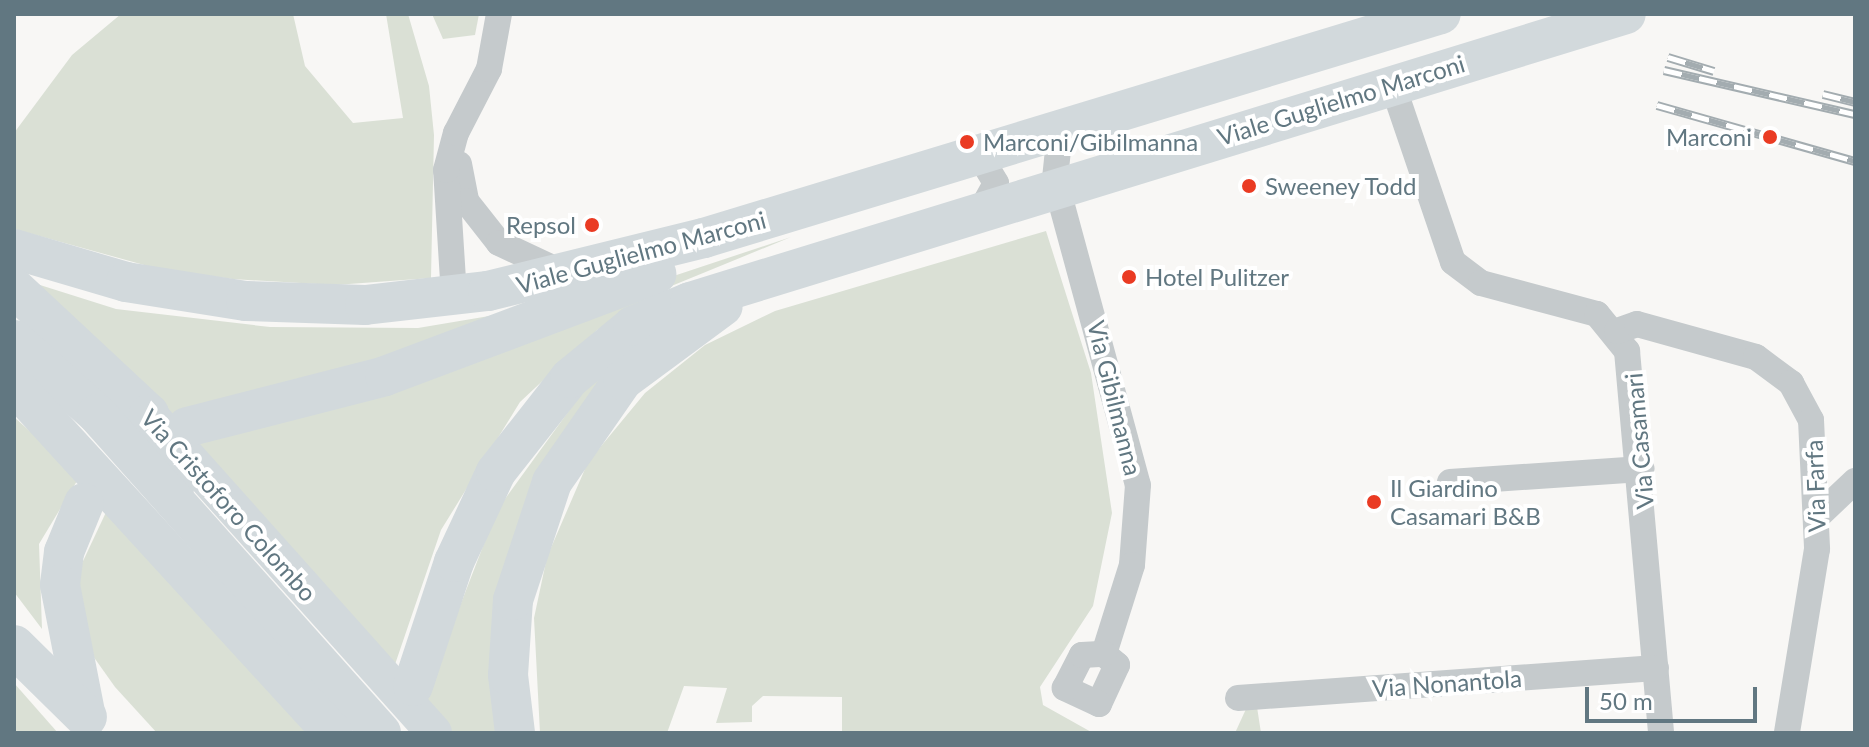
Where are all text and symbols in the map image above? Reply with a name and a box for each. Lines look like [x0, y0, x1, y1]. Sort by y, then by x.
street label: Viale Guglielmo Marconi [1214, 49, 1468, 151]
place label: Marconi [1666, 123, 1752, 151]
marker: Marconi [1759, 126, 1781, 148]
place label: Marconi/Gibilmanna [983, 128, 1198, 156]
marker: Marconi/Gibilmanna [958, 133, 976, 151]
place label: Sweeney Todd [1265, 172, 1418, 200]
marker: Sweeney Todd [1240, 177, 1258, 195]
street label: Viale Guglielmo Marconi [513, 205, 769, 299]
place label: Repsol [506, 211, 576, 239]
marker: Repsol [583, 216, 601, 234]
place label: Hotel Pulitzer [1145, 263, 1289, 291]
marker: Hotel Pulitzer [1120, 268, 1138, 286]
street label: Via Gibilmanna [1082, 318, 1148, 478]
street label: Via Casamari [1619, 372, 1659, 510]
street label: Via Cristoforo Colombo [135, 403, 323, 607]
street label: Via Farfa [1799, 439, 1831, 533]
place label: Il Giardino Casamari B&B [1390, 474, 1541, 530]
marker: Il Giardino Casamari B&B [1365, 493, 1383, 511]
street label: Via Nonantola [1371, 663, 1523, 703]
scale bar [1589, 671, 1761, 721]
text: 50 m [1599, 686, 1653, 715]

